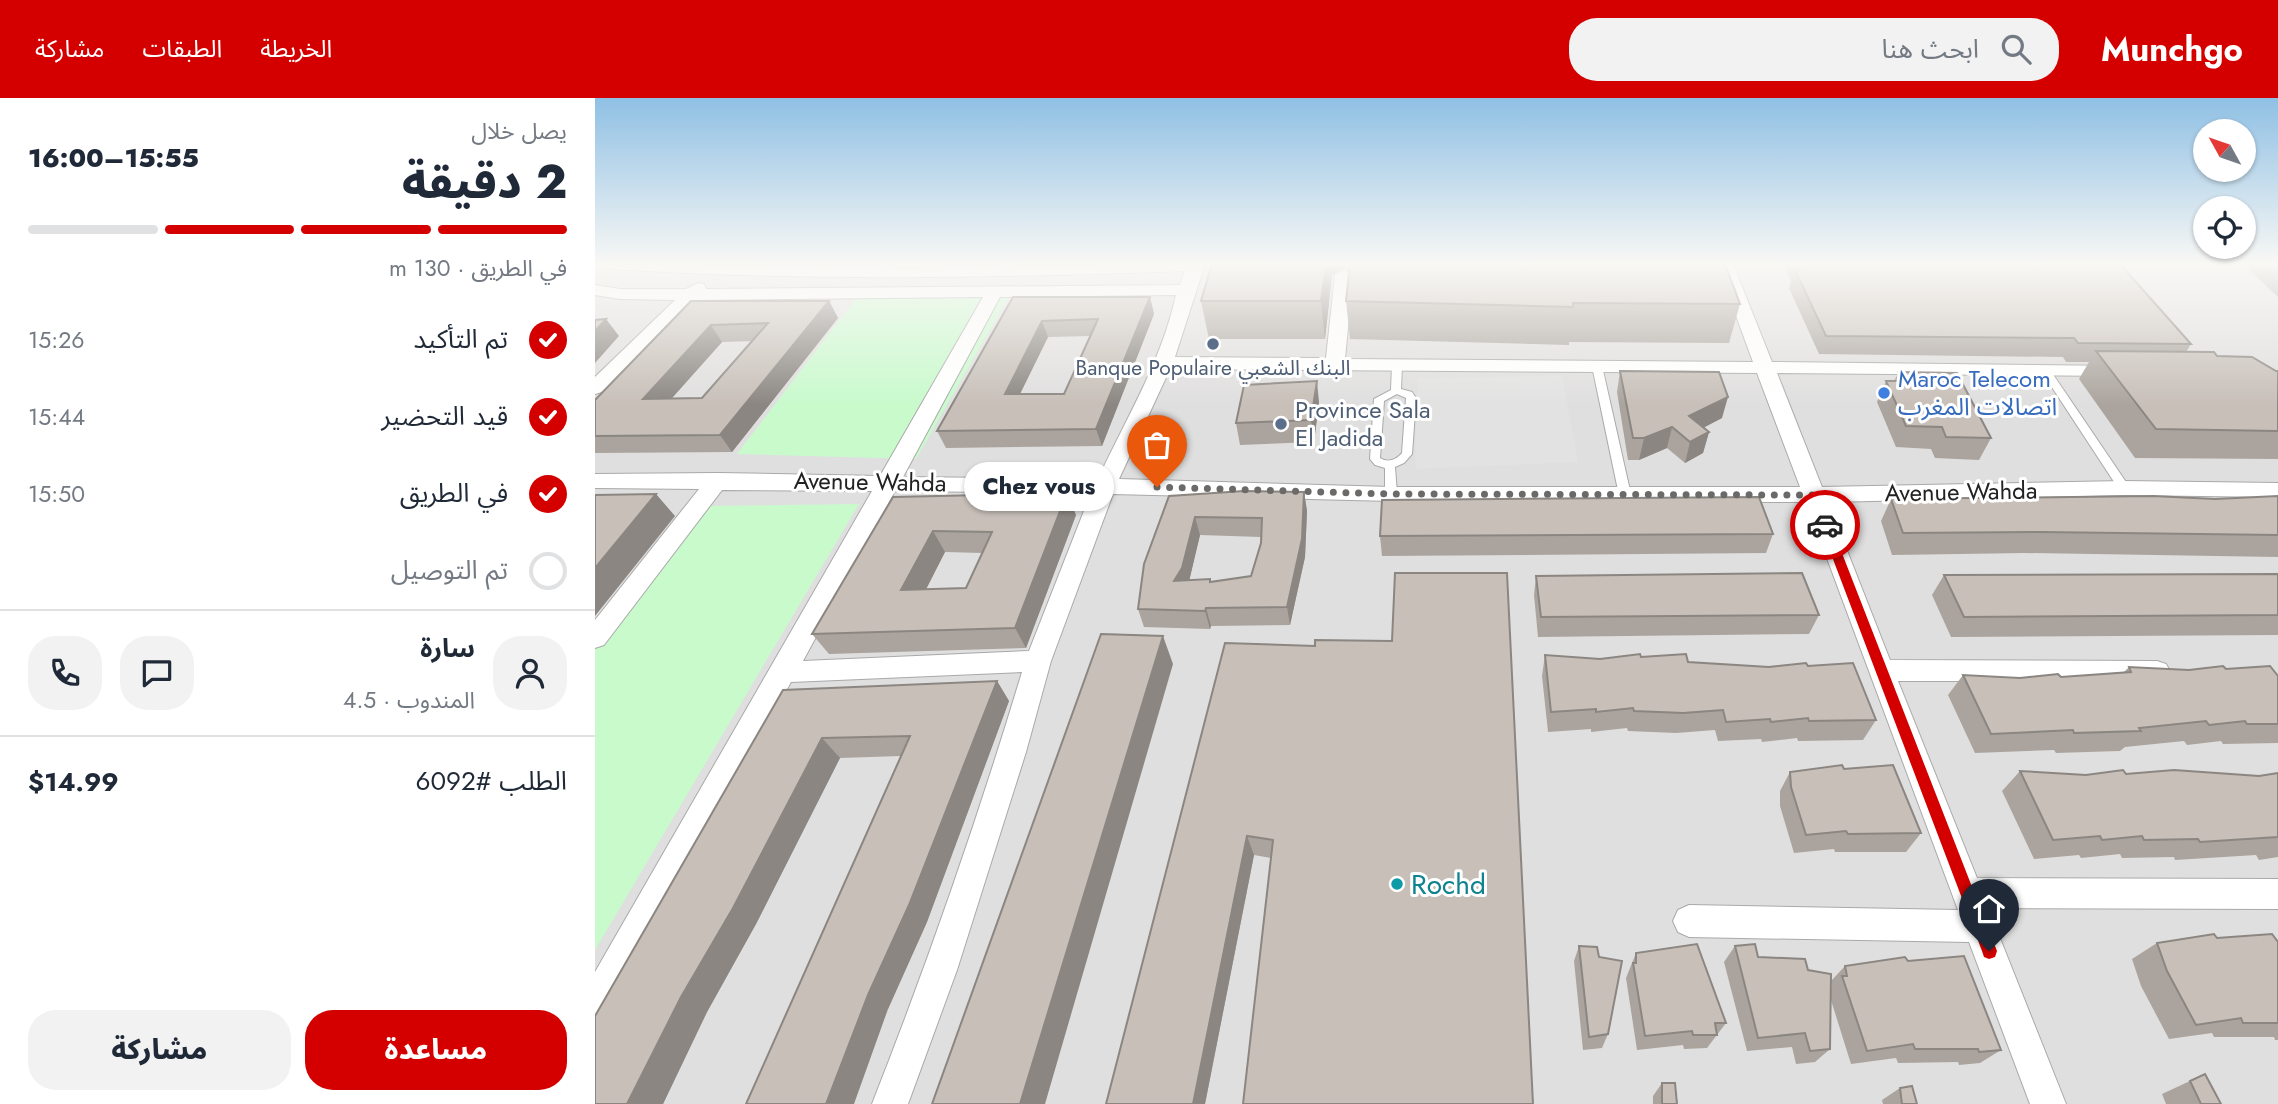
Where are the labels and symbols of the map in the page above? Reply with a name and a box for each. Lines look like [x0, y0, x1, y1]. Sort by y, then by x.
north arrow [2193, 119, 2256, 182]
marker: Banque Populaire البنك الشعبي [1205, 336, 1221, 352]
place label: Banque Populaire البنك الشعبي [1075, 353, 1351, 384]
place label: Maroc Telecom اتصالات المغرب [1898, 361, 2057, 424]
marker: Maroc Telecom اتصالات المغرب [1876, 385, 1892, 401]
place label: Province Sala El Jadida [1295, 392, 1430, 455]
pin [1127, 415, 1187, 487]
marker: Province Sala El Jadida [1273, 416, 1289, 432]
callout: Chez vous [965, 462, 1115, 512]
street label: Avenue Wahda [793, 463, 947, 500]
street label: Avenue Wahda [1884, 473, 2038, 510]
courier [1790, 490, 1860, 560]
place label: Rochd [1411, 864, 1486, 905]
marker: Rochd [1389, 876, 1405, 892]
pin [1959, 879, 2019, 951]

